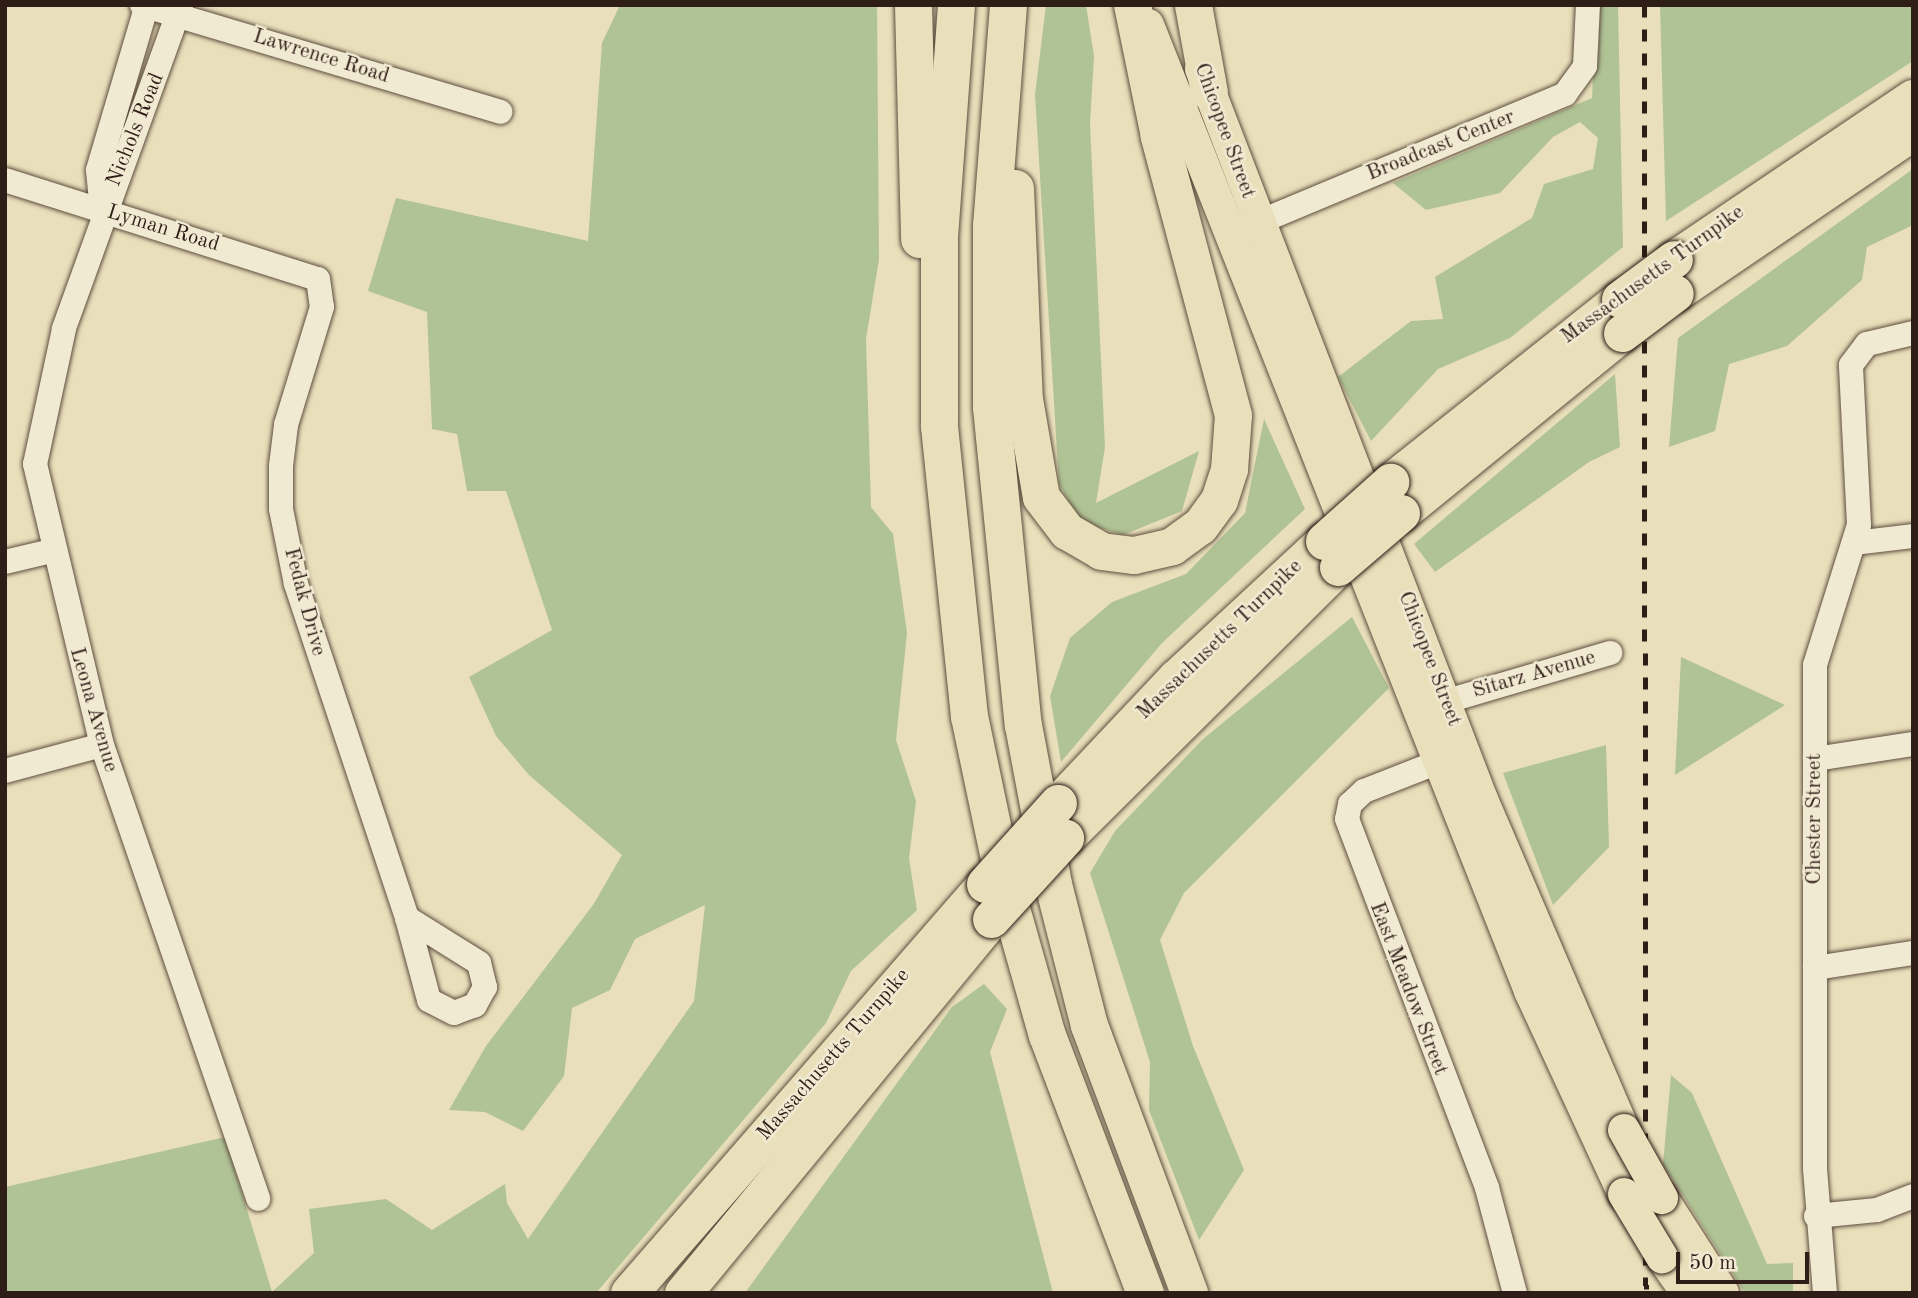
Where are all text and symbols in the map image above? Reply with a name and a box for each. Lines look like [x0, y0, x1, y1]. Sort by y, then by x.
street label: Lawrence Road [250, 24, 392, 90]
street label: Chicopee Street [1188, 60, 1260, 202]
street label: Nichols Road [102, 70, 170, 190]
street label: Broadcast Center [1363, 105, 1519, 187]
street label: Lyman Road [104, 200, 222, 258]
street label: Massachusetts Turnpike [1557, 200, 1749, 350]
street label: Fedak Drive [277, 545, 331, 659]
street label: Massachusetts Turnpike [1132, 554, 1308, 726]
street label: Chicopee Street [1392, 588, 1466, 730]
street label: Leona Avenue [63, 645, 123, 775]
street label: Sitarz Avenue [1470, 645, 1598, 705]
street label: Chester Street [1802, 753, 1828, 885]
street label: East Meadow Street [1363, 899, 1453, 1079]
street label: Massachusetts Turnpike [752, 964, 916, 1146]
scale bar [1680, 1238, 1813, 1282]
text: 50 m [1689, 1253, 1736, 1274]

